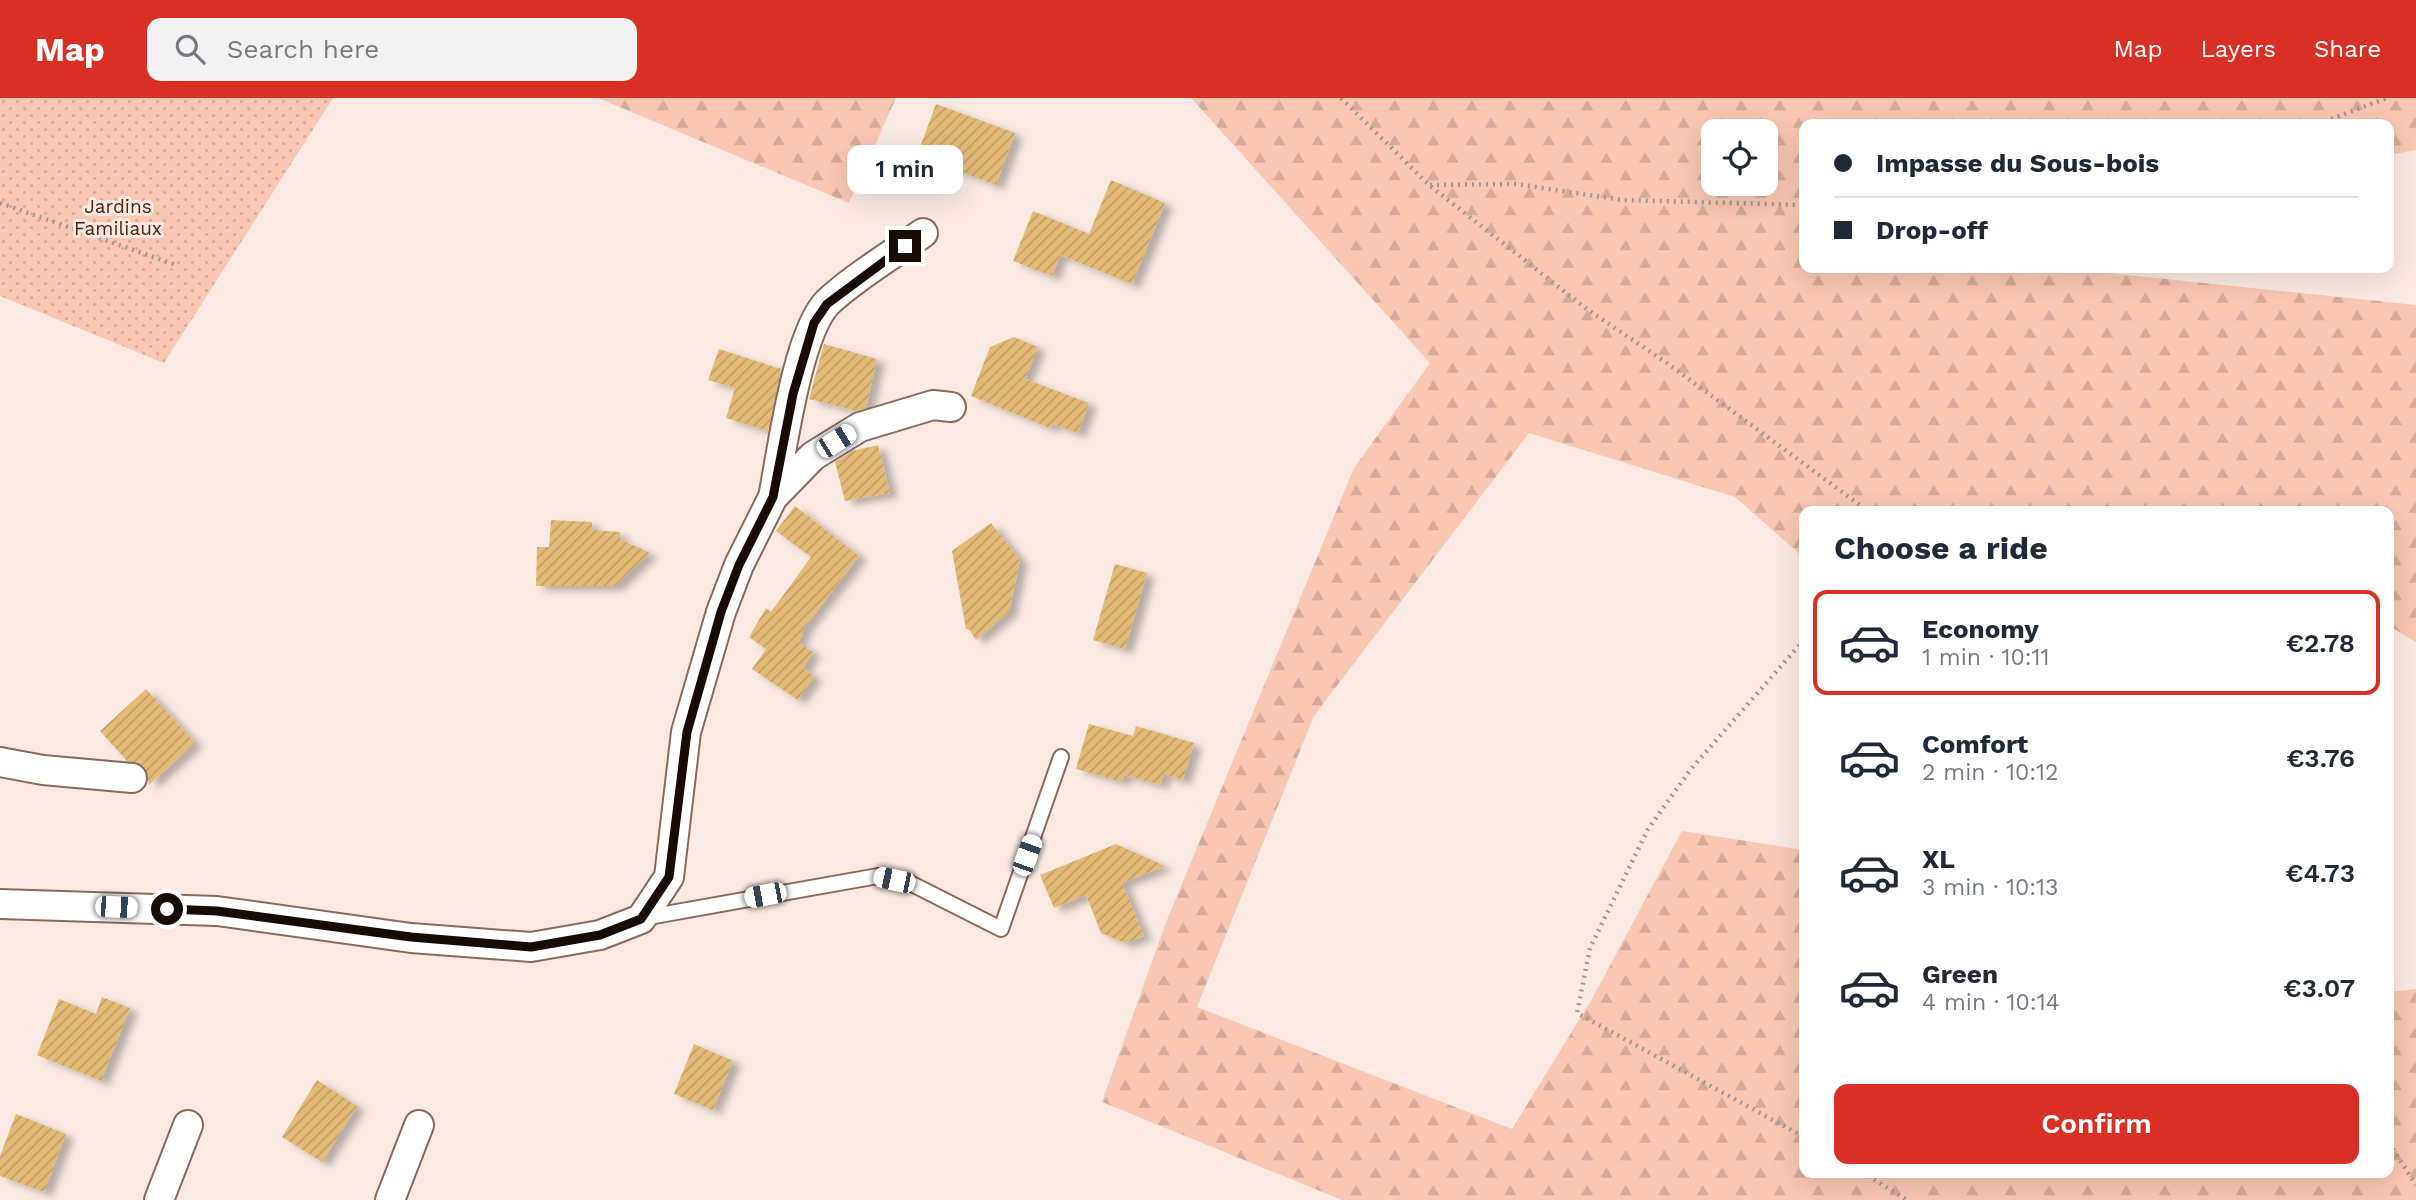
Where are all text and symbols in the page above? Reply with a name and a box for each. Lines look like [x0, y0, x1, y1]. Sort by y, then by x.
search box [147, 18, 637, 81]
text: Map [35, 30, 105, 69]
icon: search [171, 30, 209, 68]
text: Search here [227, 34, 379, 64]
text: Map [2114, 35, 2162, 63]
text: Layers [2200, 35, 2276, 63]
text: Share [2314, 35, 2381, 63]
map controls [1701, 119, 1778, 196]
button: locate [1701, 119, 1778, 196]
callout: 1 min [847, 144, 963, 194]
text: Impasse du Sous-bois [1876, 148, 2159, 178]
text: 1 min [875, 156, 935, 183]
park label: Jardins Familiaux [74, 195, 162, 240]
text: Drop-off [1876, 215, 1988, 245]
route end [889, 230, 921, 262]
car [813, 421, 860, 461]
text: Choose a ride [1834, 529, 2048, 567]
icon: car [1838, 611, 1901, 674]
text: Economy [1922, 614, 2039, 644]
text: €2.78 [2286, 628, 2355, 658]
text: 1 min · 10:11 [1922, 644, 2050, 671]
icon: car [1838, 726, 1901, 789]
text: Comfort [1922, 729, 2028, 759]
text: €3.76 [2286, 743, 2355, 773]
text: 2 min · 10:12 [1922, 759, 2058, 786]
car [1010, 832, 1045, 878]
icon: car [1838, 841, 1901, 904]
text: XL [1922, 844, 1955, 874]
text: €4.73 [2285, 858, 2355, 888]
car [872, 865, 917, 895]
text: 3 min · 10:13 [1922, 874, 2058, 901]
car [743, 881, 788, 909]
route start [151, 893, 183, 925]
car [95, 896, 138, 918]
icon: car [1838, 956, 1901, 1019]
text: Green [1922, 959, 1998, 989]
text: €3.07 [2283, 973, 2355, 1003]
text: 4 min · 10:14 [1922, 989, 2060, 1016]
button: Confirm [1834, 1084, 2359, 1164]

